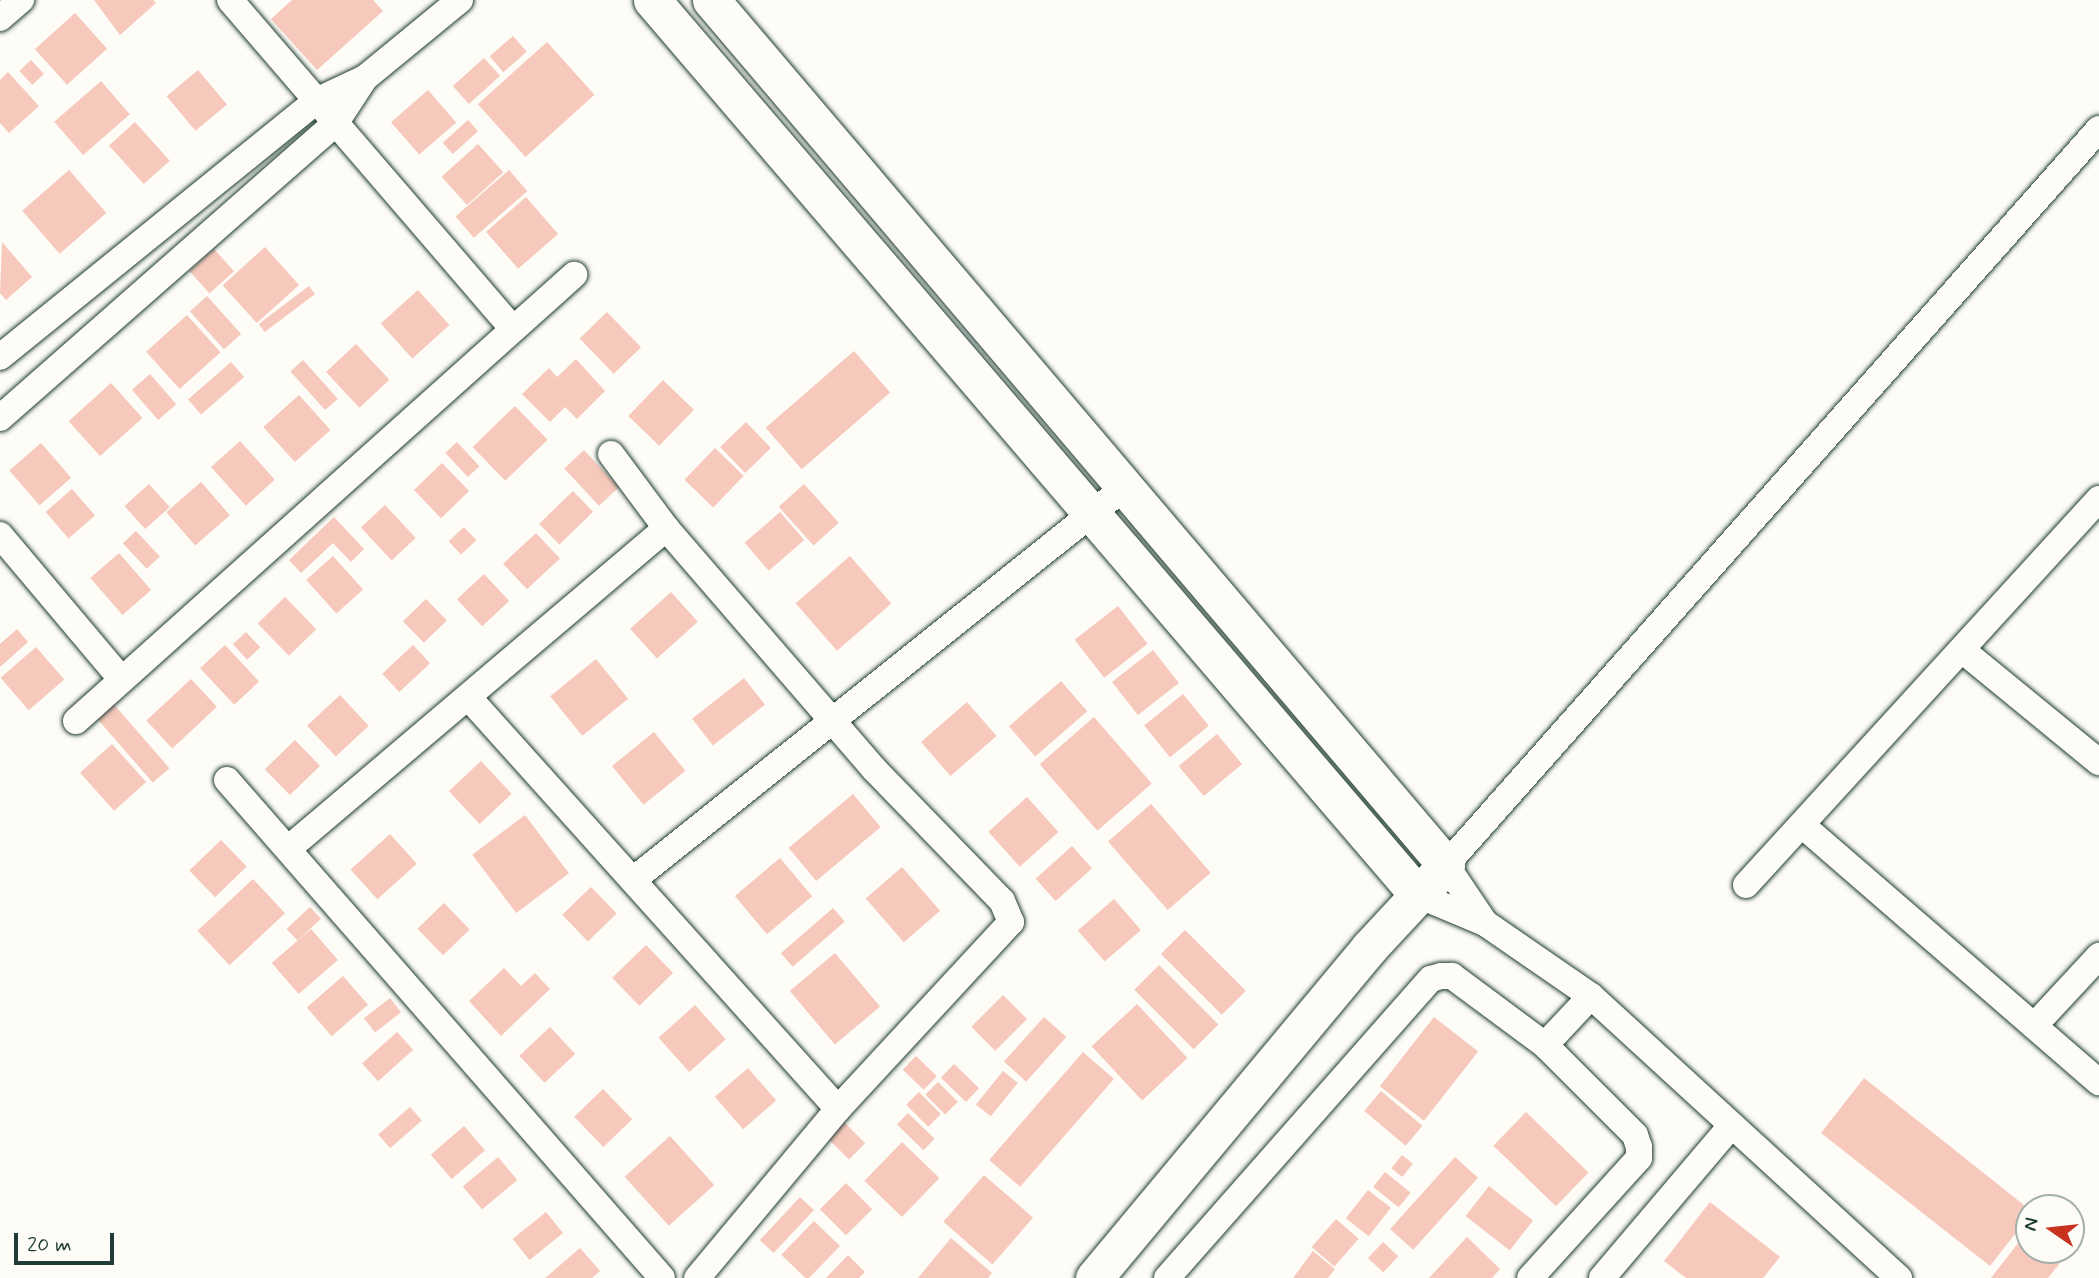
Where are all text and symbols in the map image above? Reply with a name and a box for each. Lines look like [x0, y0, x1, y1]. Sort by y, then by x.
north arrow [2015, 1194, 2085, 1264]
text: N [2017, 1215, 2045, 1233]
scale bar [18, 1218, 117, 1262]
text: 20 m [27, 1231, 72, 1259]

